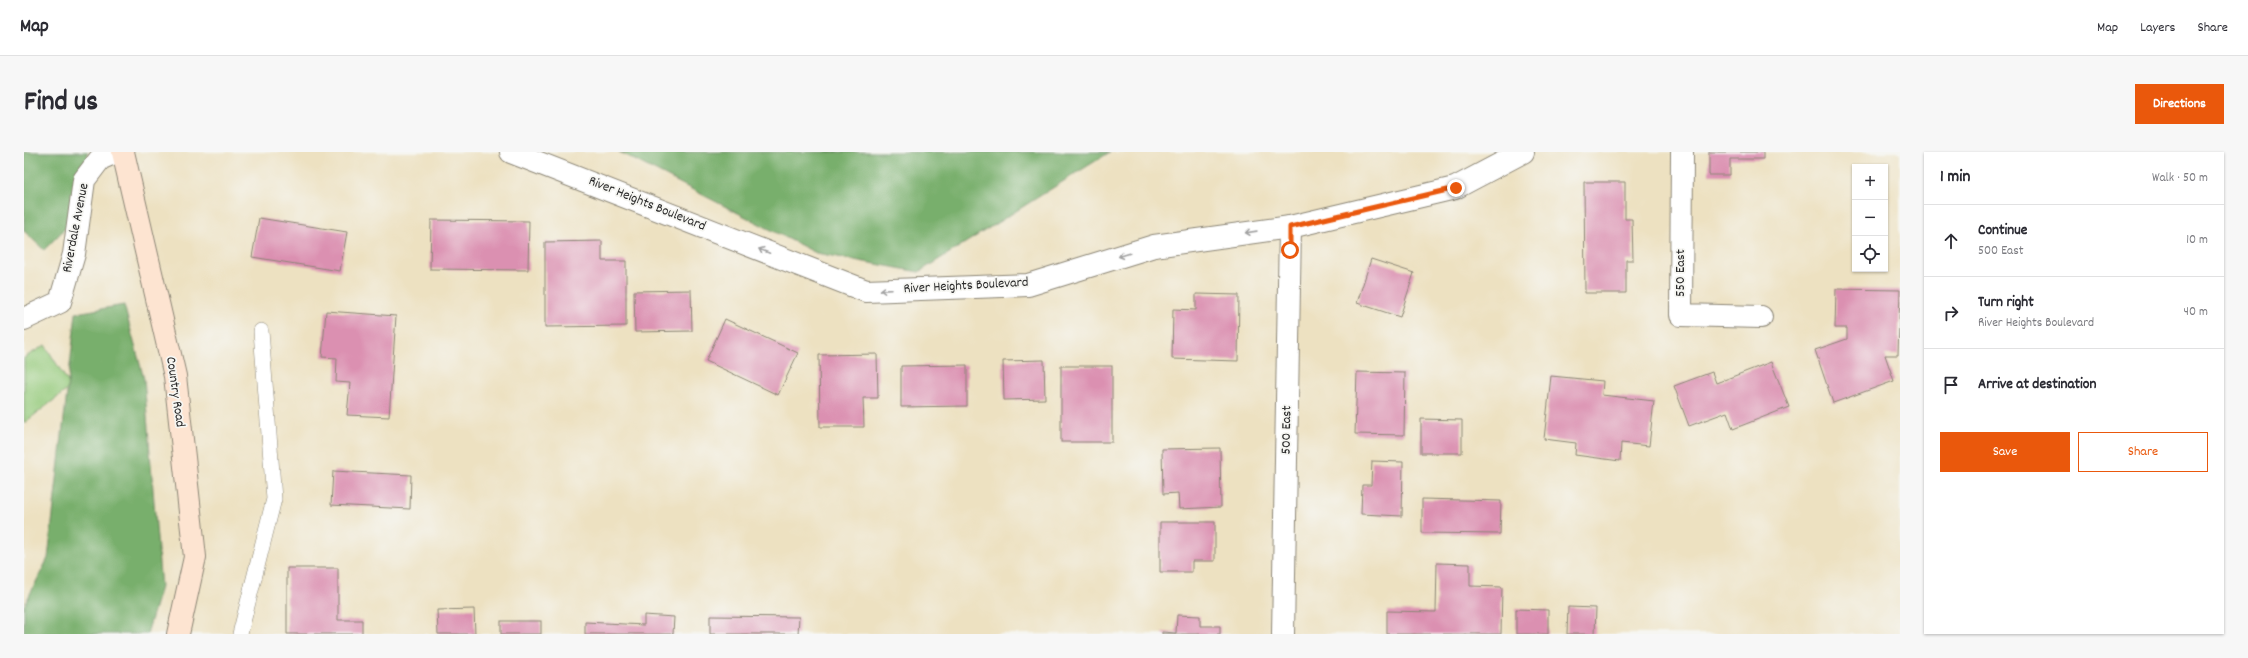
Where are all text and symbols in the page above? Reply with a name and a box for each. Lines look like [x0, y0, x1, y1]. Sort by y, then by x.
text: Map [20, 14, 49, 41]
text: Map [2097, 18, 2118, 38]
text: Layers [2140, 18, 2175, 38]
text: Share [2197, 18, 2228, 38]
text: Find us [24, 84, 98, 124]
button: Directions [2135, 84, 2224, 124]
map controls [1852, 164, 1888, 272]
button: + [1852, 164, 1888, 200]
text: 1 min [1940, 166, 1970, 190]
text: Walk · 50 m [2152, 169, 2208, 188]
street label: River Heights Boulevard [585, 171, 709, 237]
route end [1447, 179, 1465, 197]
street label: Riverdale Avenue [58, 182, 94, 274]
button: − [1852, 200, 1888, 236]
text: Continue [1978, 220, 2027, 242]
one-way arrow [1245, 228, 1258, 236]
icon: ahead [1940, 230, 1962, 252]
text: 10 m [2186, 231, 2208, 250]
button: locate [1852, 236, 1888, 272]
route start [1281, 241, 1299, 259]
text: 500 East [1978, 242, 2023, 261]
one-way arrow [759, 246, 771, 254]
street label: 550 East [1671, 249, 1691, 297]
one-way arrow [1117, 252, 1130, 259]
street label: River Heights Boulevard [903, 273, 1029, 299]
one-way arrow [880, 287, 893, 294]
text: Turn right [1978, 292, 2034, 314]
icon: right [1940, 302, 1962, 324]
text: 40 m [2184, 303, 2208, 322]
text: River Heights Boulevard [1978, 314, 2094, 333]
street label: Country Road [160, 355, 190, 429]
icon: arrive [1940, 374, 1962, 396]
text: Arrive at destination [1978, 374, 2096, 396]
street label: 500 East [1277, 405, 1297, 455]
button: Save [1940, 432, 2070, 472]
button: Share [2078, 432, 2208, 472]

